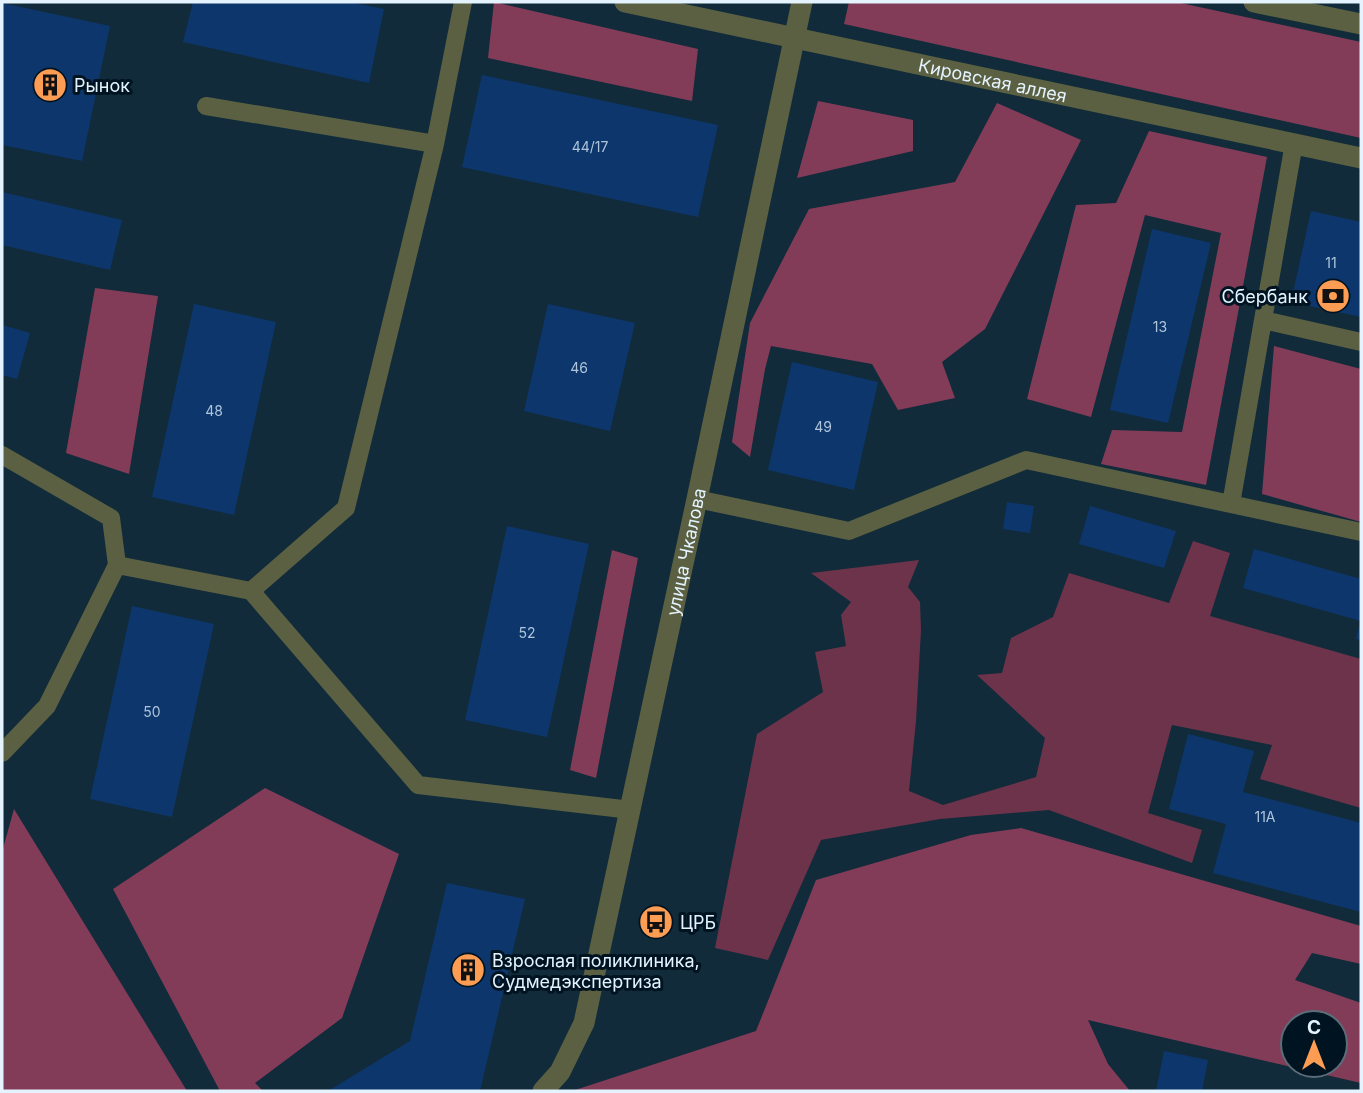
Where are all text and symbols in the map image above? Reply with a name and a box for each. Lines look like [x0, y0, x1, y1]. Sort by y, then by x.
street label: Кировская аллея [917, 54, 1069, 106]
building icon: Рынок [31, 66, 69, 104]
place label: Рынок [74, 75, 130, 96]
house number: 44/17 [572, 138, 608, 155]
house number: 11 [1325, 254, 1337, 271]
bank icon: Сбербанк [1314, 277, 1352, 315]
place label: Сбербанк [1222, 286, 1308, 307]
house number: 13 [1153, 318, 1167, 335]
house number: 46 [570, 359, 588, 376]
house number: 48 [205, 402, 223, 419]
house number: 49 [814, 418, 832, 435]
street label: улица Чкалова [662, 486, 710, 618]
house number: 52 [518, 624, 536, 641]
house number: 50 [143, 703, 161, 720]
house number: 11А [1254, 808, 1276, 825]
bus stop icon: ЦРБ [637, 903, 675, 941]
place label: ЦРБ [680, 912, 716, 933]
place label: Взрослая поликлиника, Судмедэкспертиза [492, 950, 700, 992]
building icon: Взрослая поликлиника, Судмедэкспертиза [449, 951, 487, 989]
north arrow [1279, 1009, 1349, 1079]
text: С [1307, 1016, 1321, 1039]

